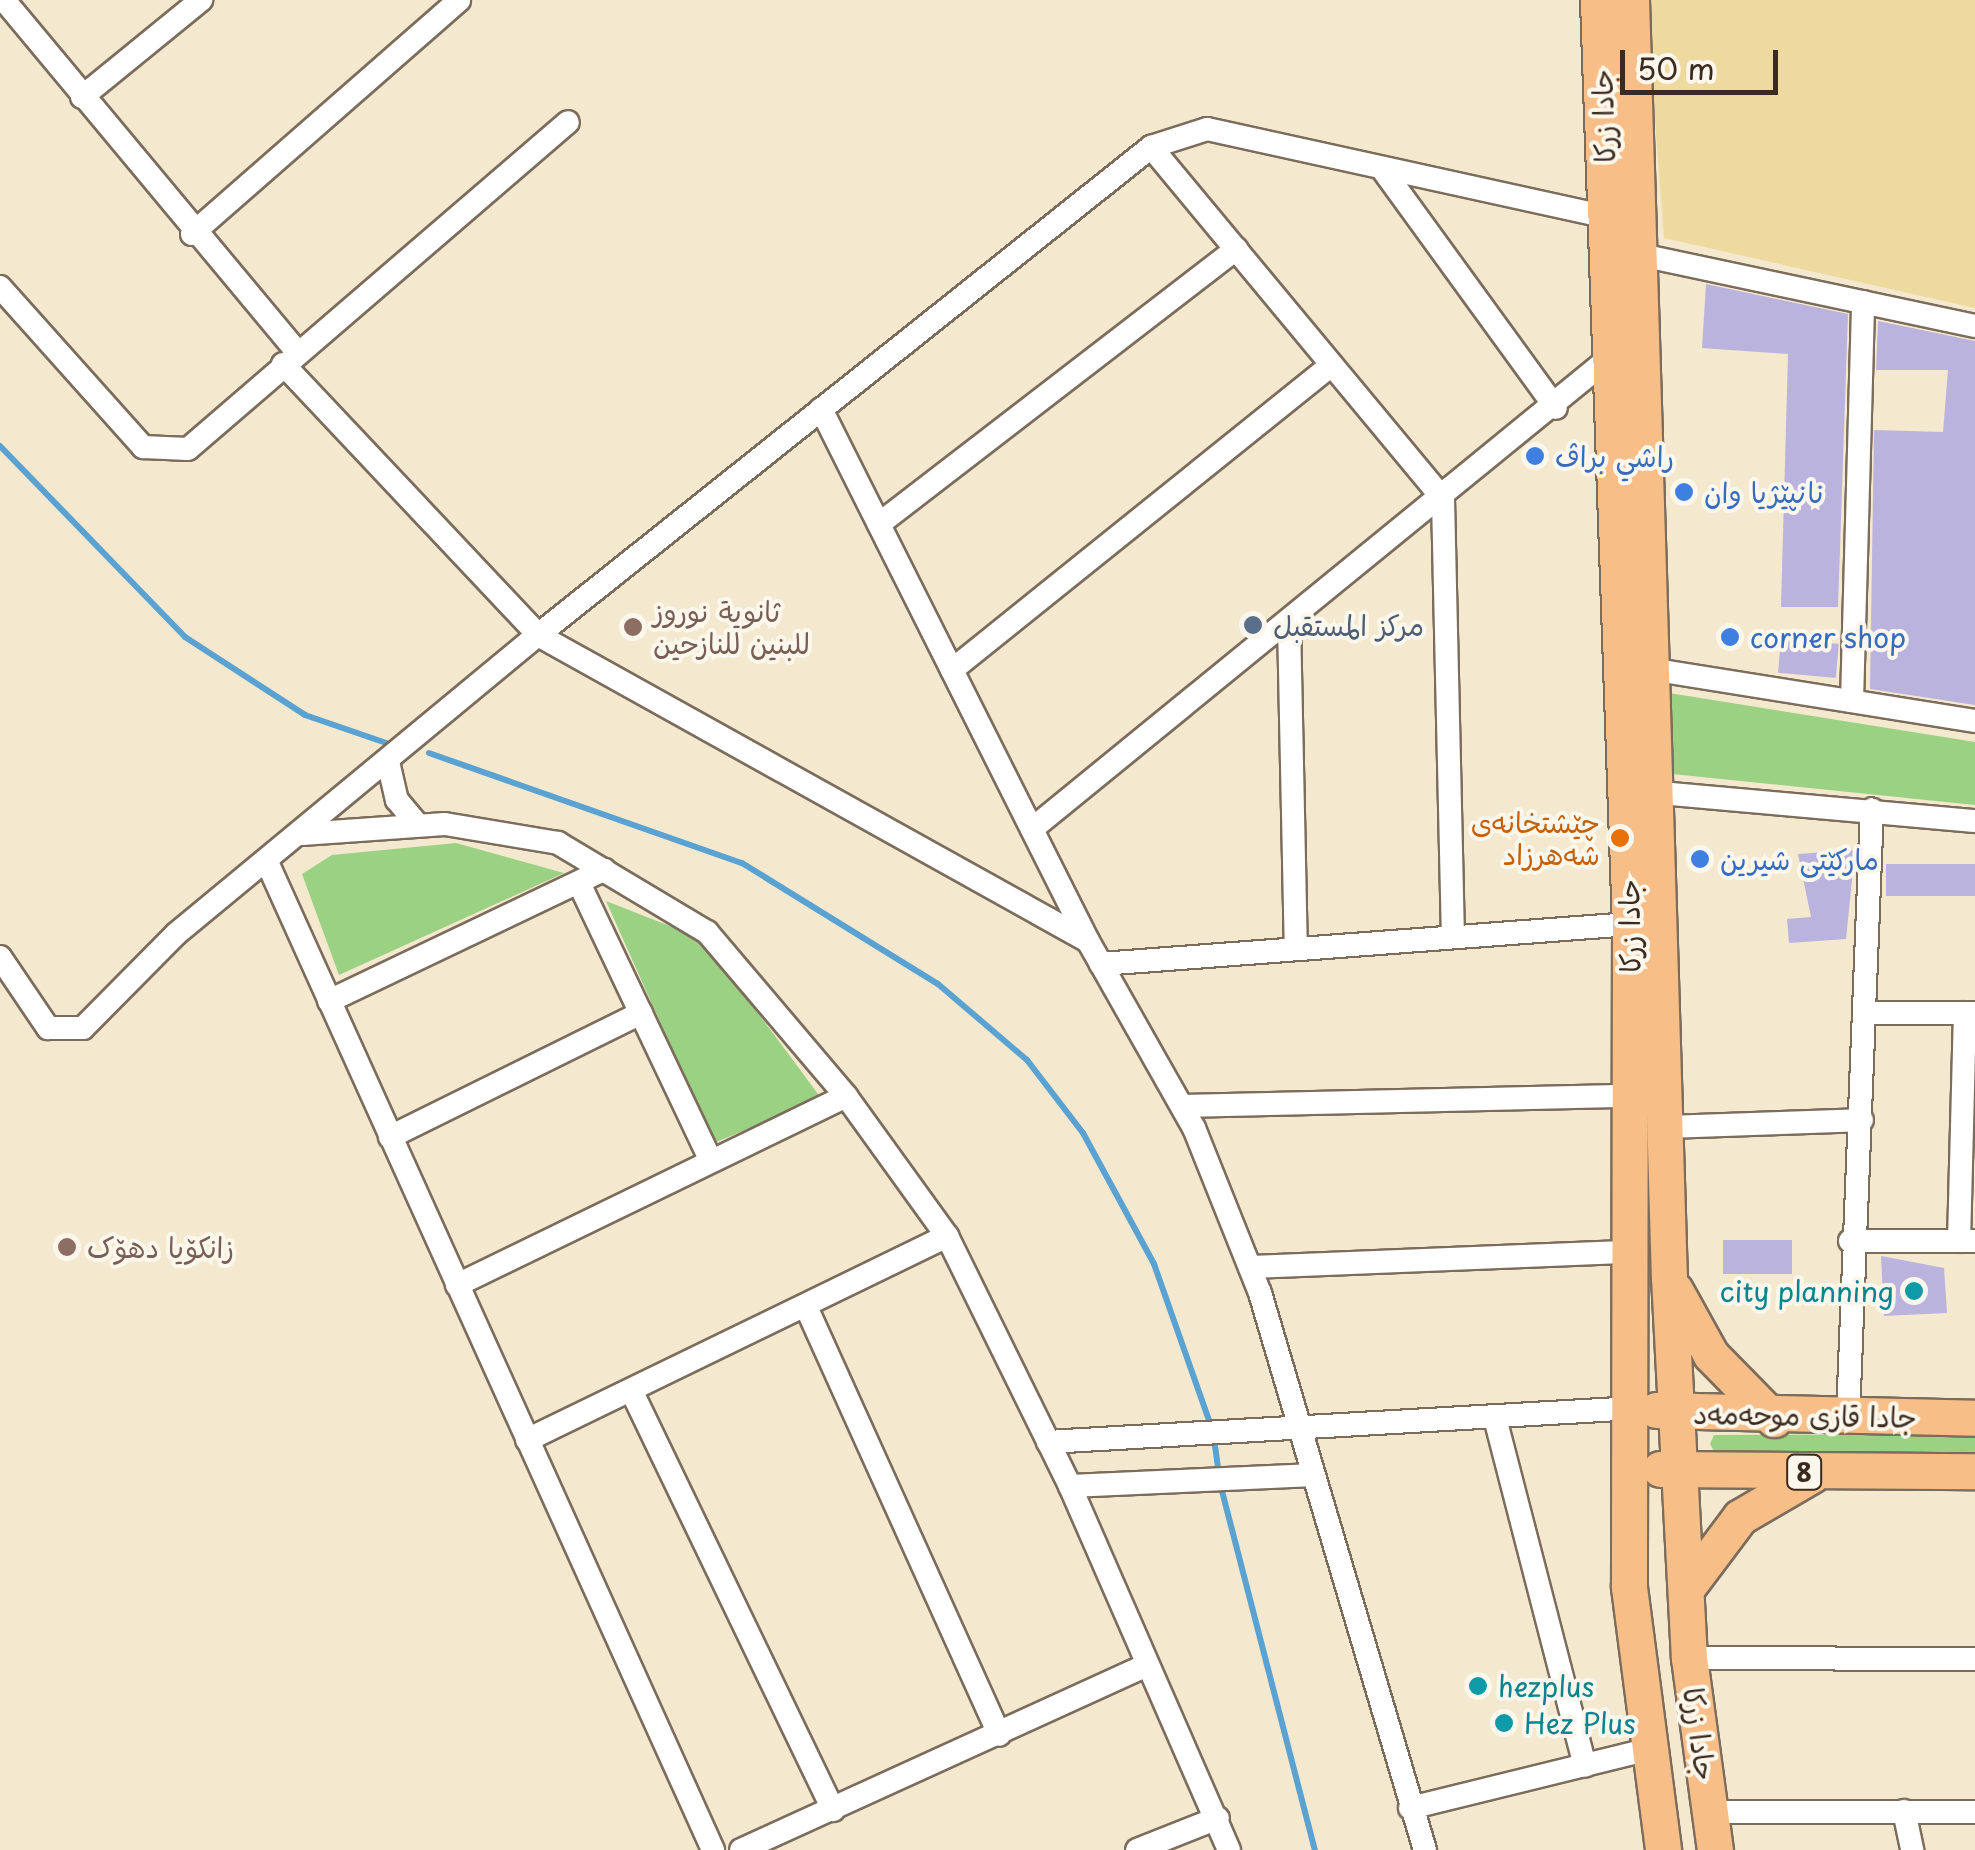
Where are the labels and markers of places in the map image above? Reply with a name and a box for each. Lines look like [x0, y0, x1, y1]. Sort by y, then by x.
place label: راشي براڤ [1555, 439, 1674, 473]
marker: راشي براڤ [1524, 445, 1546, 467]
place label: نانپێژیا وان [1704, 475, 1823, 509]
marker: نانپێژیا وان [1673, 481, 1695, 503]
place label: ثانوية نوروز للبنين للنازحين [653, 594, 810, 660]
place label: مركز المستقبل [1273, 608, 1424, 642]
marker: مركز المستقبل [1242, 614, 1264, 636]
marker: ثانوية نوروز للبنين للنازحين [622, 616, 644, 638]
place label: corner shop [1750, 620, 1908, 654]
marker: corner shop [1719, 626, 1741, 648]
place label: چێشتخانەی شەهرزاد [1471, 805, 1600, 871]
marker: چێشتخانەی شەهرزاد [1609, 827, 1631, 849]
place label: مارکێتی شیرین [1720, 842, 1879, 876]
marker: مارکێتی شیرین [1689, 848, 1711, 870]
place label: زانکۆیا دهۆک [87, 1230, 234, 1264]
marker: زانکۆیا دهۆک [56, 1236, 78, 1258]
place label: city planning [1718, 1274, 1894, 1308]
marker: city planning [1903, 1280, 1925, 1302]
place label: hezplus [1498, 1669, 1594, 1703]
marker: hezplus [1467, 1675, 1489, 1697]
place label: Hez Plus [1524, 1706, 1636, 1740]
marker: Hez Plus [1493, 1712, 1515, 1734]

